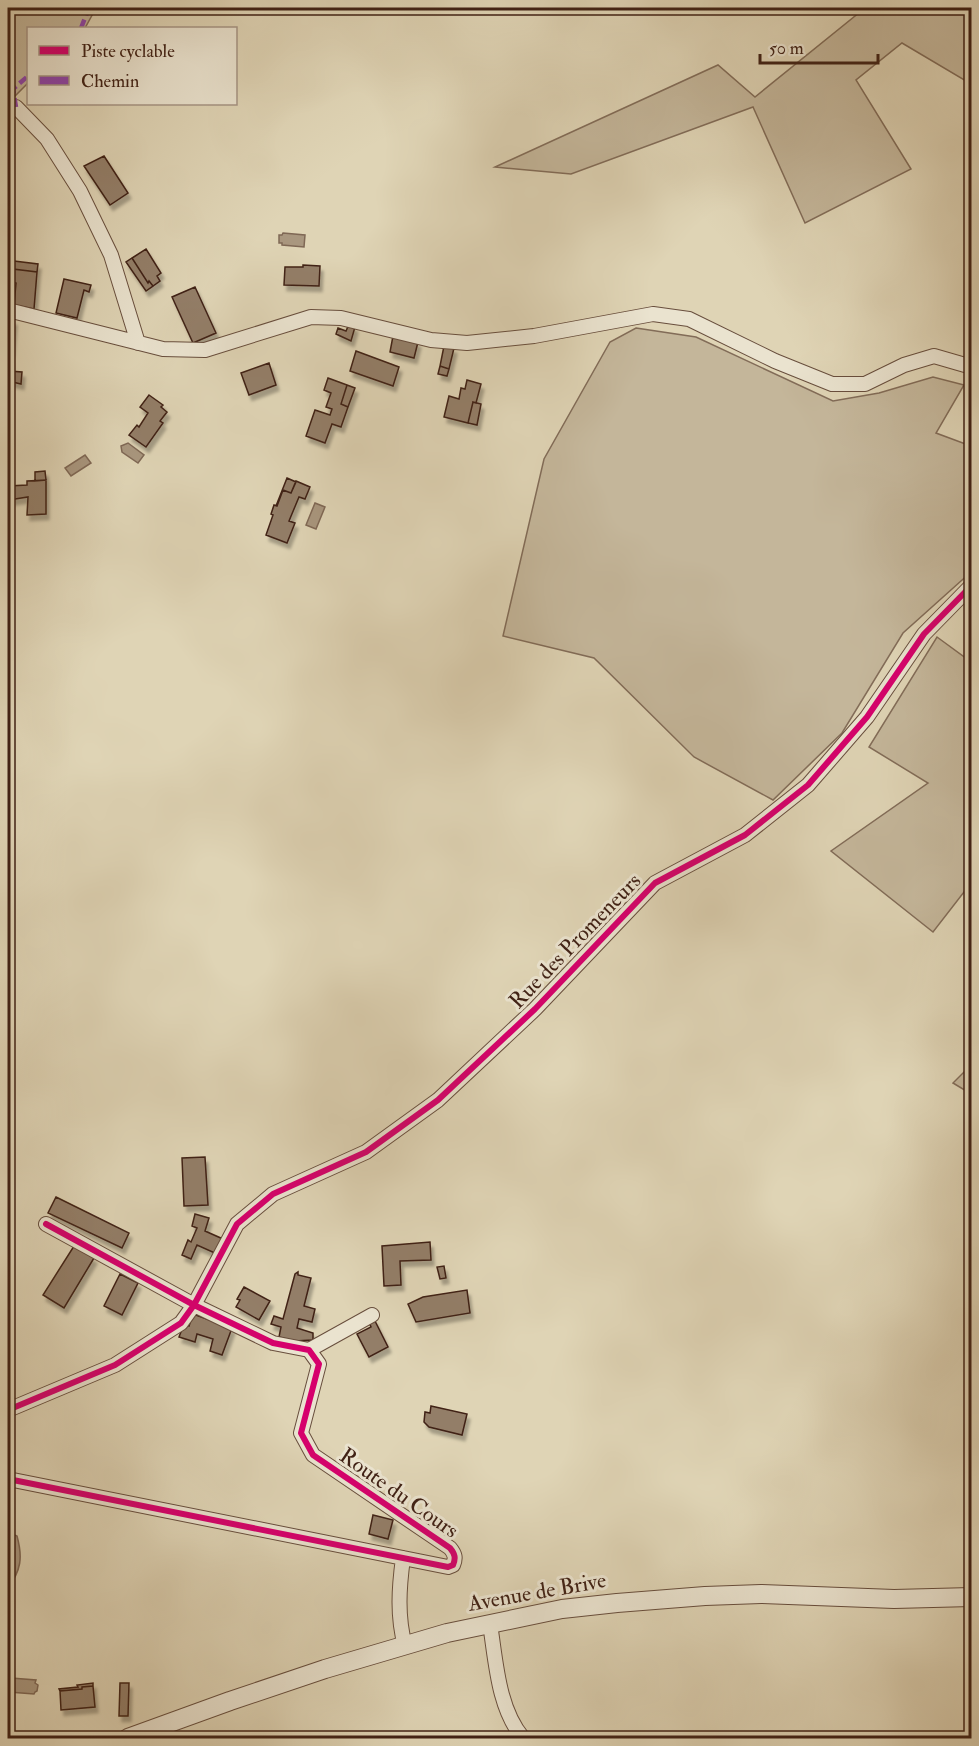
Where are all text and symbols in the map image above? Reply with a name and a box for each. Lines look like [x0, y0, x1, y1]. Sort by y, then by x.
legend [27, 27, 237, 105]
scale bar [760, 27, 878, 65]
text: 50 m [769, 37, 804, 60]
text: Piste cyclable [81, 40, 175, 63]
text: Chemin [81, 70, 139, 93]
street label: Rue des Promeneurs [503, 867, 647, 1015]
street label: Route du Cours [334, 1442, 464, 1544]
street label: Avenue de Brive [465, 1566, 608, 1618]

